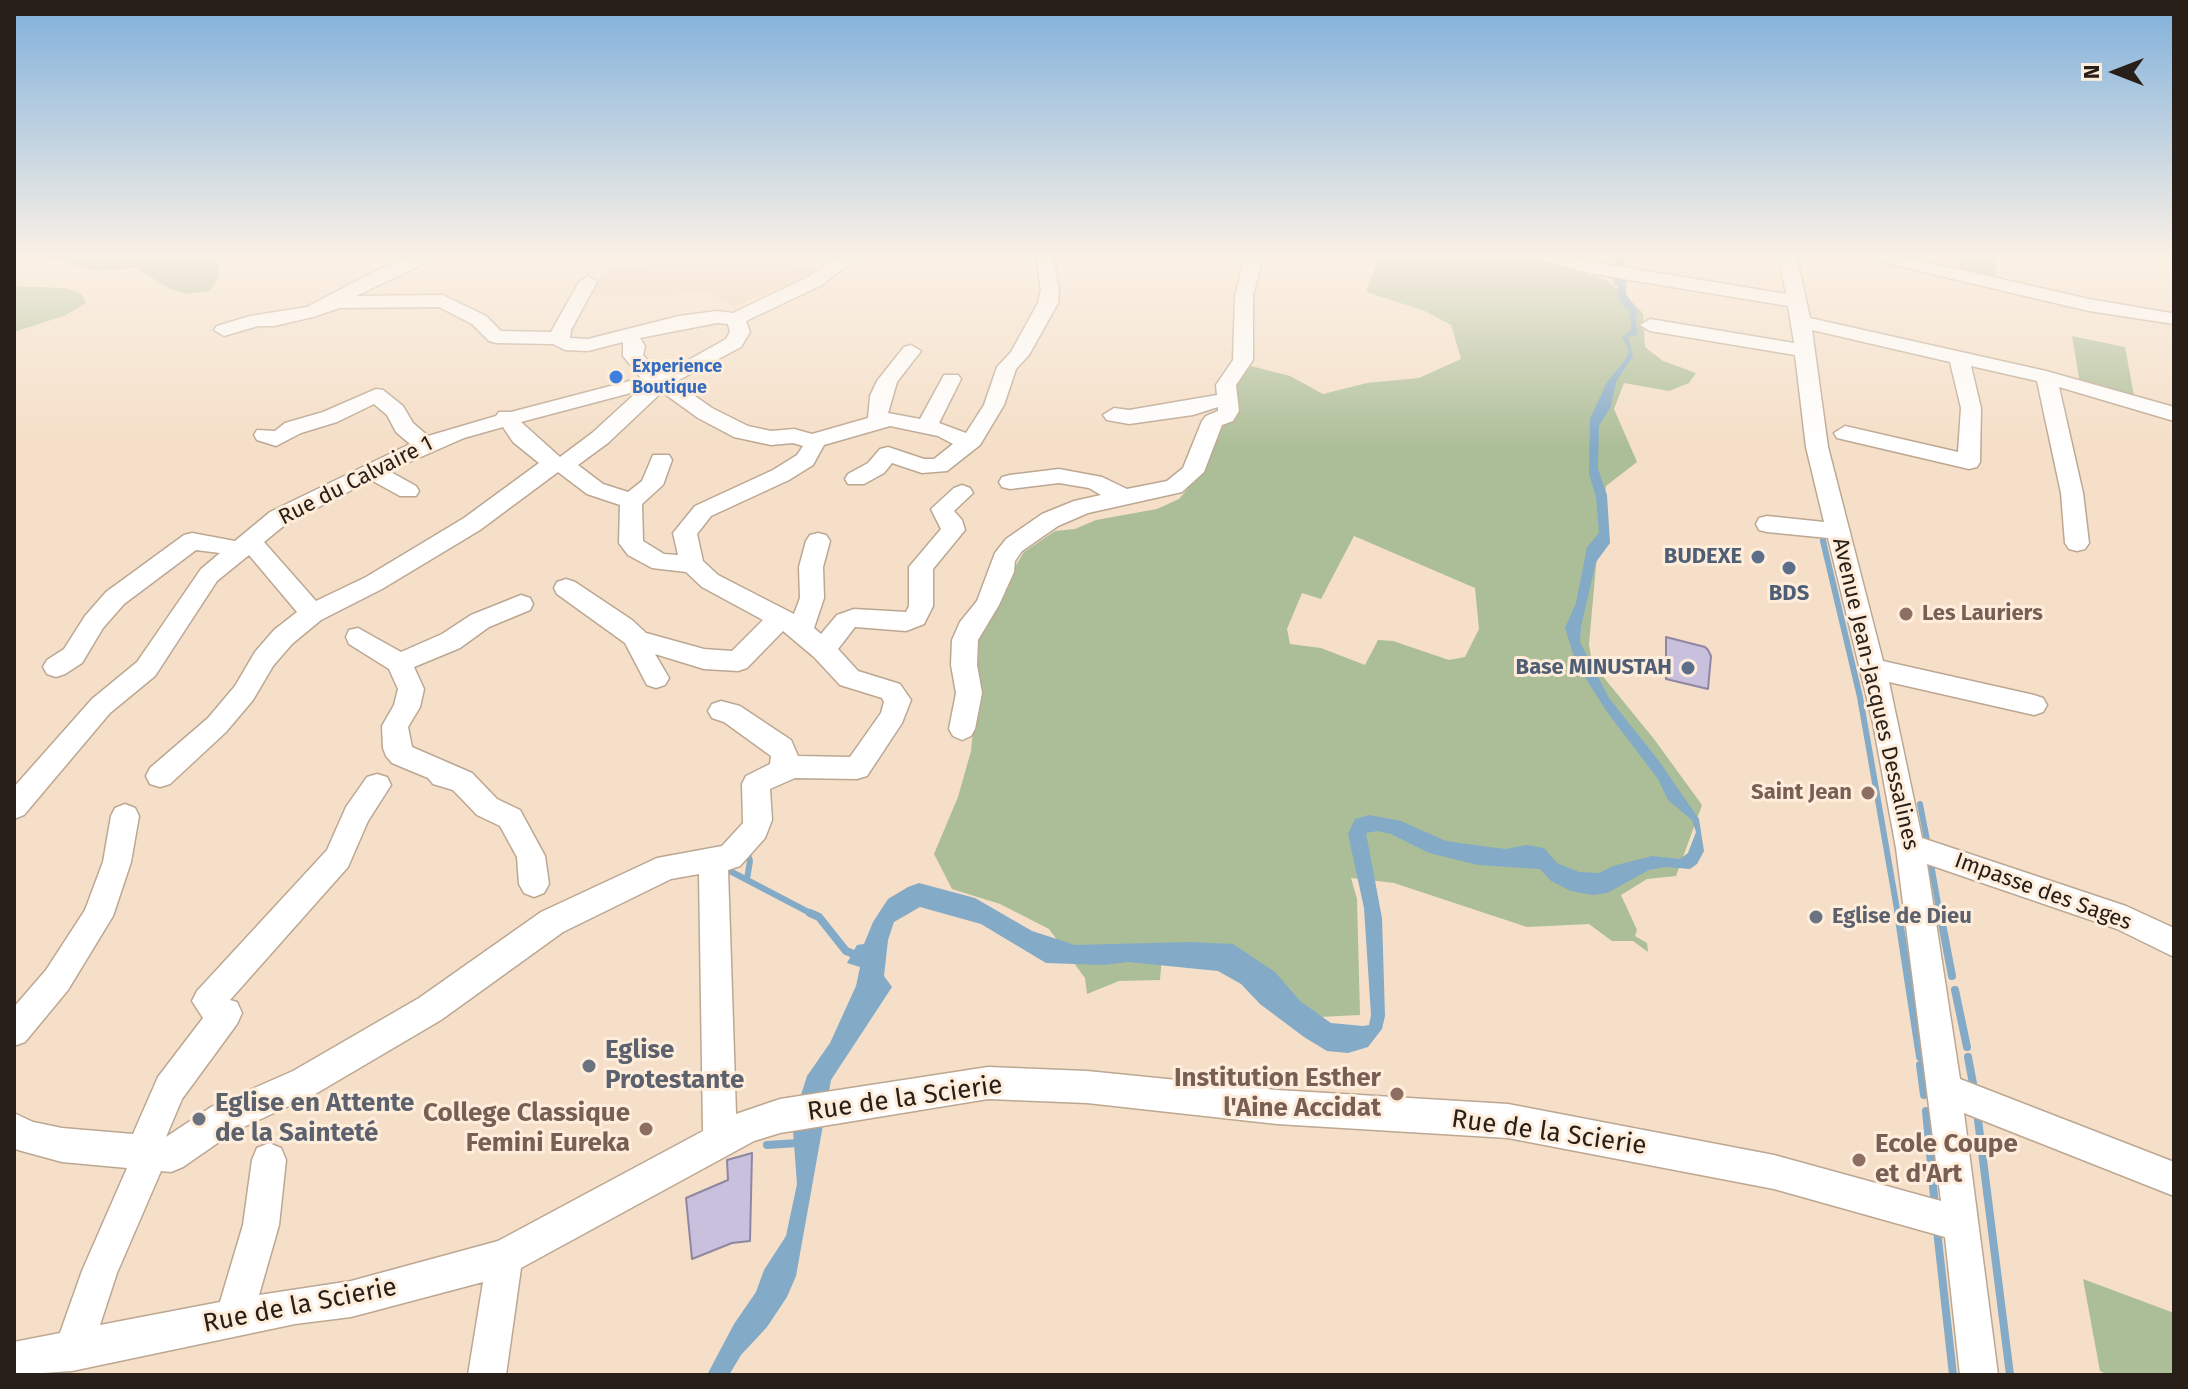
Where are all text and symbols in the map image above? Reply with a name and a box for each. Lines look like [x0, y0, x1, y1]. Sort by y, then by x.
north arrow [2076, 32, 2156, 112]
text: N [2078, 65, 2105, 79]
place label: Experience Boutique [632, 356, 722, 398]
marker: Experience Boutique [607, 368, 625, 386]
street label: Rue du Calvaire 1 [274, 431, 438, 531]
street label: Avenue Jean-Jacques Dessalines [1826, 535, 1924, 853]
place label: BUDEXE [1664, 544, 1742, 570]
marker: BUDEXE [1749, 548, 1767, 566]
marker: BDS [1780, 559, 1798, 577]
place label: BDS [1769, 581, 1809, 607]
place label: Les Lauriers [1922, 601, 2043, 627]
marker: Les Lauriers [1897, 605, 1915, 623]
place label: Base MINUSTAH [1516, 655, 1672, 681]
marker: Base MINUSTAH [1679, 659, 1697, 677]
place label: Saint Jean [1751, 780, 1852, 806]
marker: Saint Jean [1859, 784, 1877, 802]
street label: Impasse des Sages [1951, 848, 2135, 936]
place label: Eglise de Dieu [1832, 904, 1972, 930]
marker: Eglise de Dieu [1807, 908, 1825, 926]
place label: Eglise Protestante [605, 1035, 744, 1096]
marker: Eglise Protestante [580, 1057, 598, 1075]
place label: Institution Esther l'Aine Accidat [1174, 1063, 1381, 1124]
street label: Rue de la Scierie [805, 1070, 1005, 1128]
marker: Institution Esther l'Aine Accidat [1388, 1085, 1406, 1103]
place label: Eglise en Attente de la Sainteté [215, 1088, 414, 1150]
place label: College Classique Femini Eureka [423, 1098, 630, 1160]
street label: Rue de la Scierie [1449, 1104, 1649, 1162]
marker: Eglise en Attente de la Sainteté [190, 1110, 208, 1128]
marker: College Classique Femini Eureka [637, 1120, 655, 1138]
place label: Ecole Coupe et d'Art [1875, 1129, 2018, 1190]
marker: Ecole Coupe et d'Art [1850, 1151, 1868, 1169]
street label: Rue de la Scierie [200, 1272, 400, 1340]

